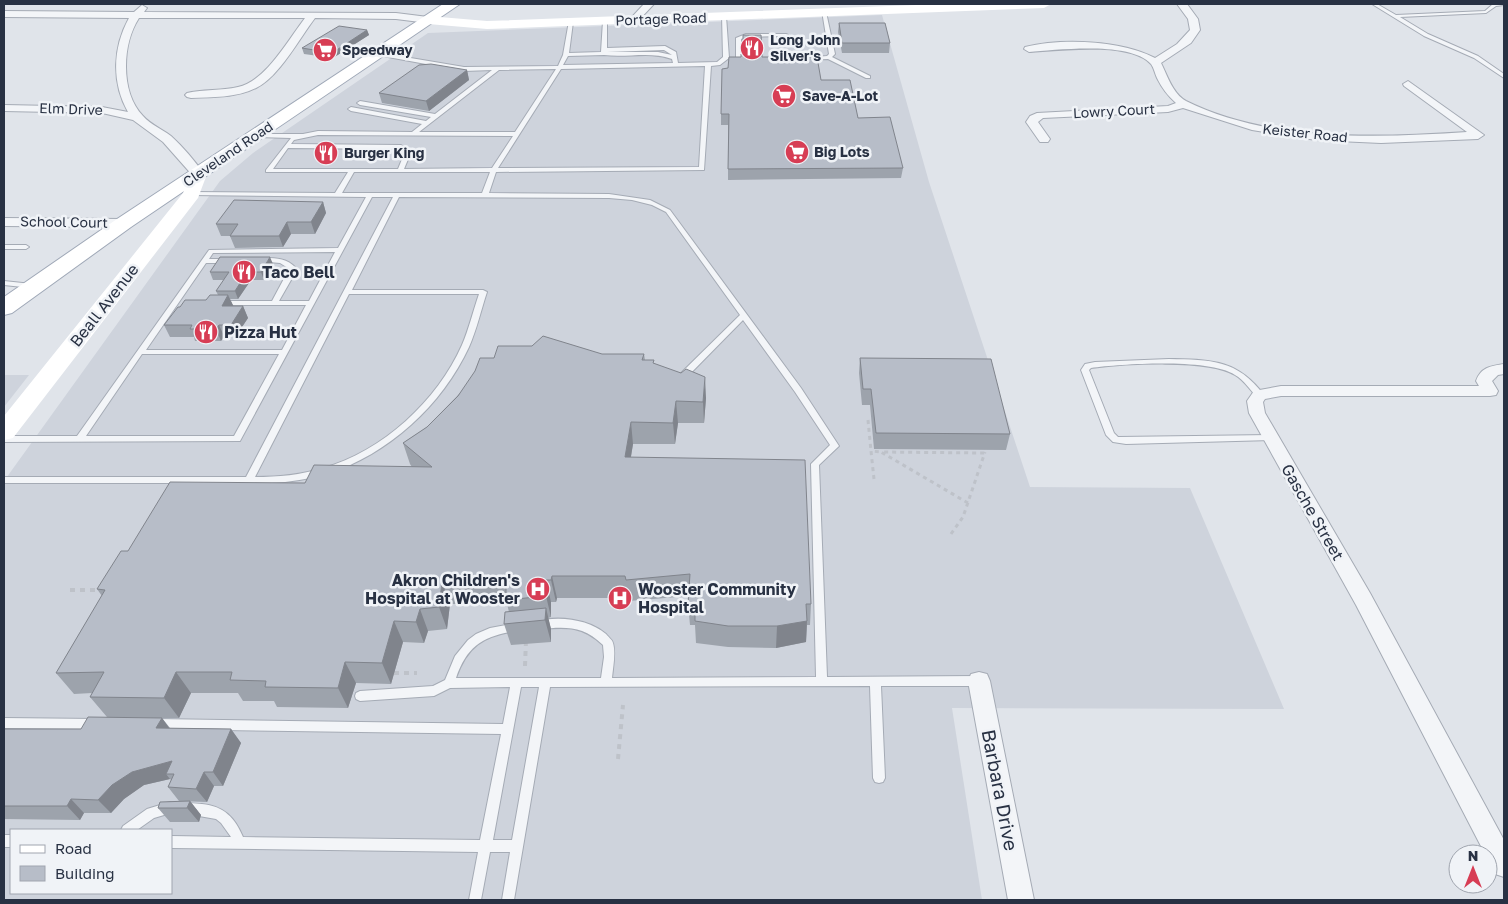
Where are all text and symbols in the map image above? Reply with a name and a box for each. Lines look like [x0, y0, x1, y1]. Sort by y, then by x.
street label: Portage Road [615, 8, 707, 29]
place label: Long John Silver's [770, 31, 840, 64]
restaurant icon: Long John Silver's [739, 35, 765, 61]
supermarket icon: Speedway [312, 37, 338, 63]
place label: Speedway [342, 41, 413, 58]
supermarket icon: Save-A-Lot [771, 83, 797, 109]
place label: Save-A-Lot [802, 87, 879, 104]
street label: Elm Drive [39, 99, 103, 118]
street label: Lowry Court [1072, 100, 1156, 121]
street label: Cleveland Road [180, 117, 276, 190]
street label: Keister Road [1262, 120, 1349, 145]
supermarket icon: Big Lots [784, 139, 810, 165]
restaurant icon: Burger King [313, 140, 339, 166]
place label: Big Lots [814, 143, 870, 160]
place label: Burger King [344, 144, 424, 161]
street label: School Court [20, 212, 108, 231]
restaurant icon: Taco Bell [231, 259, 257, 285]
street label: Beall Avenue [65, 260, 143, 350]
place label: Taco Bell [262, 262, 335, 282]
restaurant icon: Pizza Hut [193, 319, 219, 345]
place label: Pizza Hut [224, 322, 297, 342]
street label: Gasche Street [1277, 460, 1349, 564]
place label: Akron Children's Hospital at Wooster [365, 570, 520, 608]
hospital icon: Akron Children's Hospital at Wooster [525, 576, 551, 602]
place label: Wooster Community Hospital [638, 579, 796, 617]
hospital icon: Wooster Community Hospital [607, 585, 633, 611]
street label: Barbara Drive [977, 727, 1024, 853]
legend [10, 829, 172, 894]
text: Road [55, 839, 92, 857]
north arrow [1448, 844, 1498, 894]
text: N [1468, 847, 1478, 864]
text: Building [55, 864, 115, 882]

